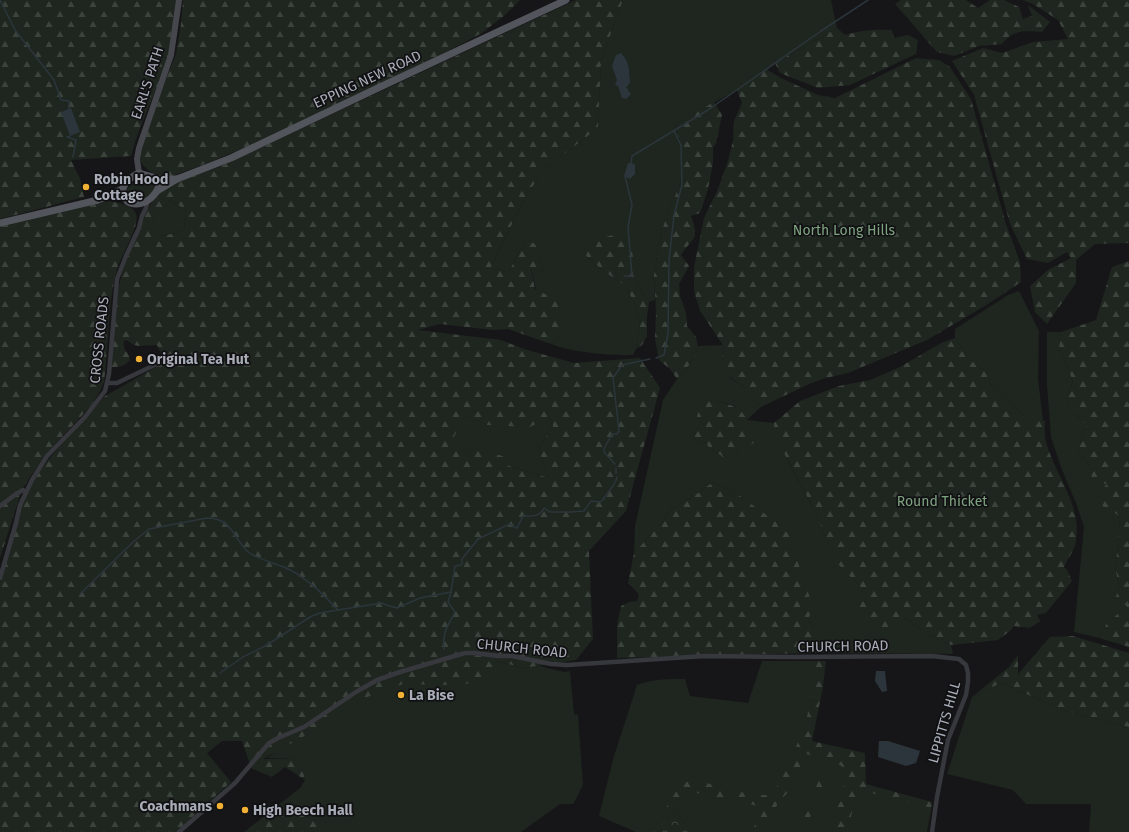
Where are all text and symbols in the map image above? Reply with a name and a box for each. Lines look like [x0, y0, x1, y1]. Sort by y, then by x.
street label: EARL'S PATH [128, 45, 167, 122]
street label: EPPING NEW ROAD [310, 47, 424, 112]
place label: Robin Hood Cottage [94, 171, 168, 204]
marker: Robin Hood Cottage [81, 182, 91, 192]
park label: North Long Hills [793, 222, 896, 239]
street label: CROSS ROADS [86, 295, 113, 384]
place label: Original Tea Hut [147, 351, 250, 368]
marker: Original Tea Hut [134, 354, 144, 364]
park label: Round Thicket [897, 493, 988, 510]
street label: CHURCH ROAD [476, 635, 568, 662]
street label: CHURCH ROAD [797, 637, 889, 656]
street label: LIPPITTS HILL [925, 679, 964, 765]
place label: La Bise [409, 687, 454, 704]
marker: La Bise [396, 690, 406, 700]
place label: Coachmans [139, 798, 212, 815]
marker: Coachmans [215, 801, 225, 811]
place label: High Beech Hall [253, 802, 354, 819]
marker: High Beech Hall [240, 805, 250, 815]

